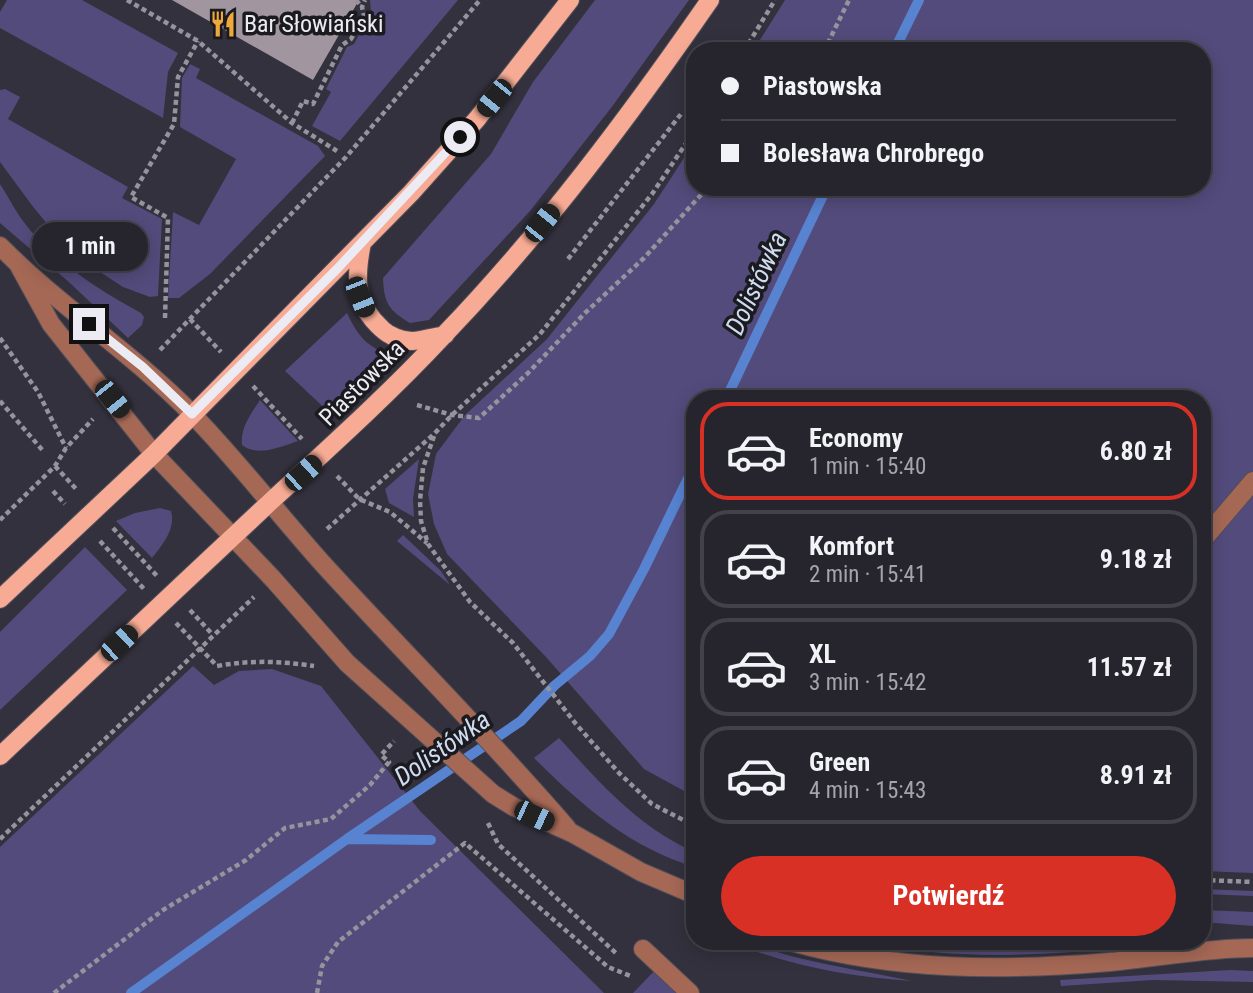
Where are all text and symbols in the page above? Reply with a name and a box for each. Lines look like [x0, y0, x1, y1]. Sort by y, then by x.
restaurant icon: Bar Słowiański [208, 9, 238, 39]
place label: Bar Słowiański [244, 10, 383, 38]
text: Piastowska [763, 71, 882, 101]
car [473, 75, 516, 121]
route start [444, 121, 476, 153]
text: Bolesława Chrobrego [763, 138, 984, 168]
car [521, 200, 564, 246]
callout: 1 min [31, 222, 147, 272]
water label: Dolistówka [719, 227, 793, 339]
text: 1 min [64, 233, 116, 260]
car [343, 274, 378, 320]
route end [73, 308, 105, 340]
street label: Piastowska [314, 335, 410, 431]
car [91, 376, 134, 422]
icon: car [725, 420, 788, 483]
text: Economy [809, 423, 903, 453]
text: 6.80 zł [1100, 436, 1172, 466]
car [281, 451, 326, 495]
text: 1 min · 15:40 [809, 453, 926, 480]
icon: car [725, 528, 788, 591]
text: Komfort [809, 531, 894, 561]
text: 9.18 zł [1100, 544, 1172, 574]
text: 2 min · 15:41 [809, 561, 926, 588]
car [97, 621, 142, 665]
icon: car [725, 636, 788, 699]
text: XL [809, 639, 836, 669]
text: 11.57 zł [1087, 652, 1172, 682]
text: 3 min · 15:42 [809, 669, 926, 696]
water label: Dolistówka [388, 704, 496, 792]
icon: car [725, 744, 788, 807]
text: Green [809, 747, 870, 777]
text: 8.91 zł [1100, 760, 1172, 790]
text: 4 min · 15:43 [809, 777, 926, 804]
car [511, 798, 558, 834]
button: Potwierdź [721, 856, 1176, 936]

